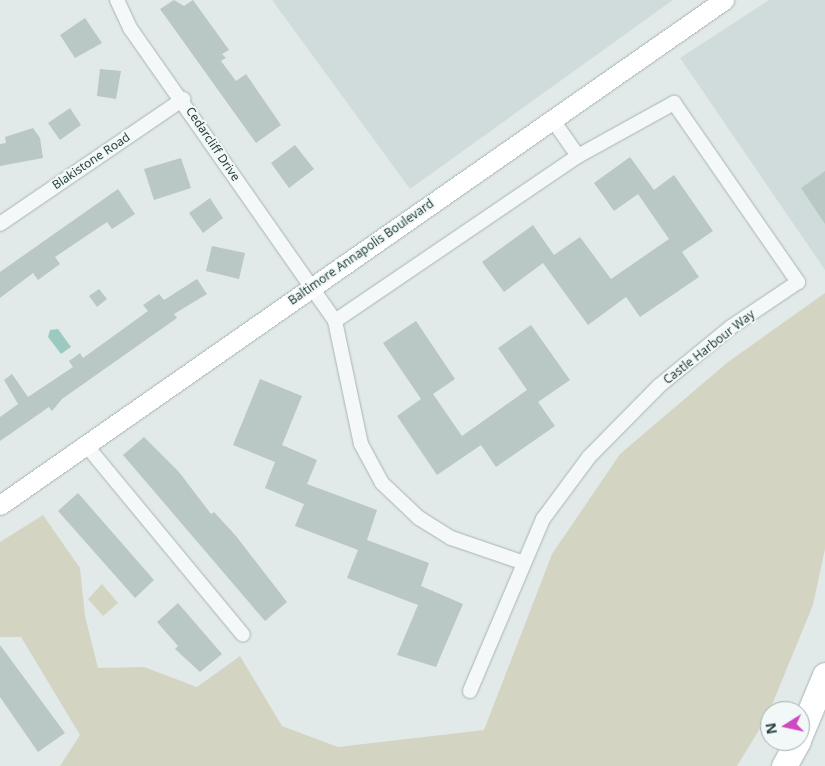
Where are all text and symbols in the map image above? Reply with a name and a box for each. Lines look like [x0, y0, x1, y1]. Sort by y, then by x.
street label: Cedarcliff Drive [183, 104, 243, 184]
street label: Blakistone Road [49, 130, 133, 192]
street label: Baltimore Annapolis Boulevard [286, 196, 436, 308]
street label: Castle Harbour Way [660, 307, 758, 387]
north arrow [760, 701, 810, 751]
text: N [760, 721, 781, 736]

